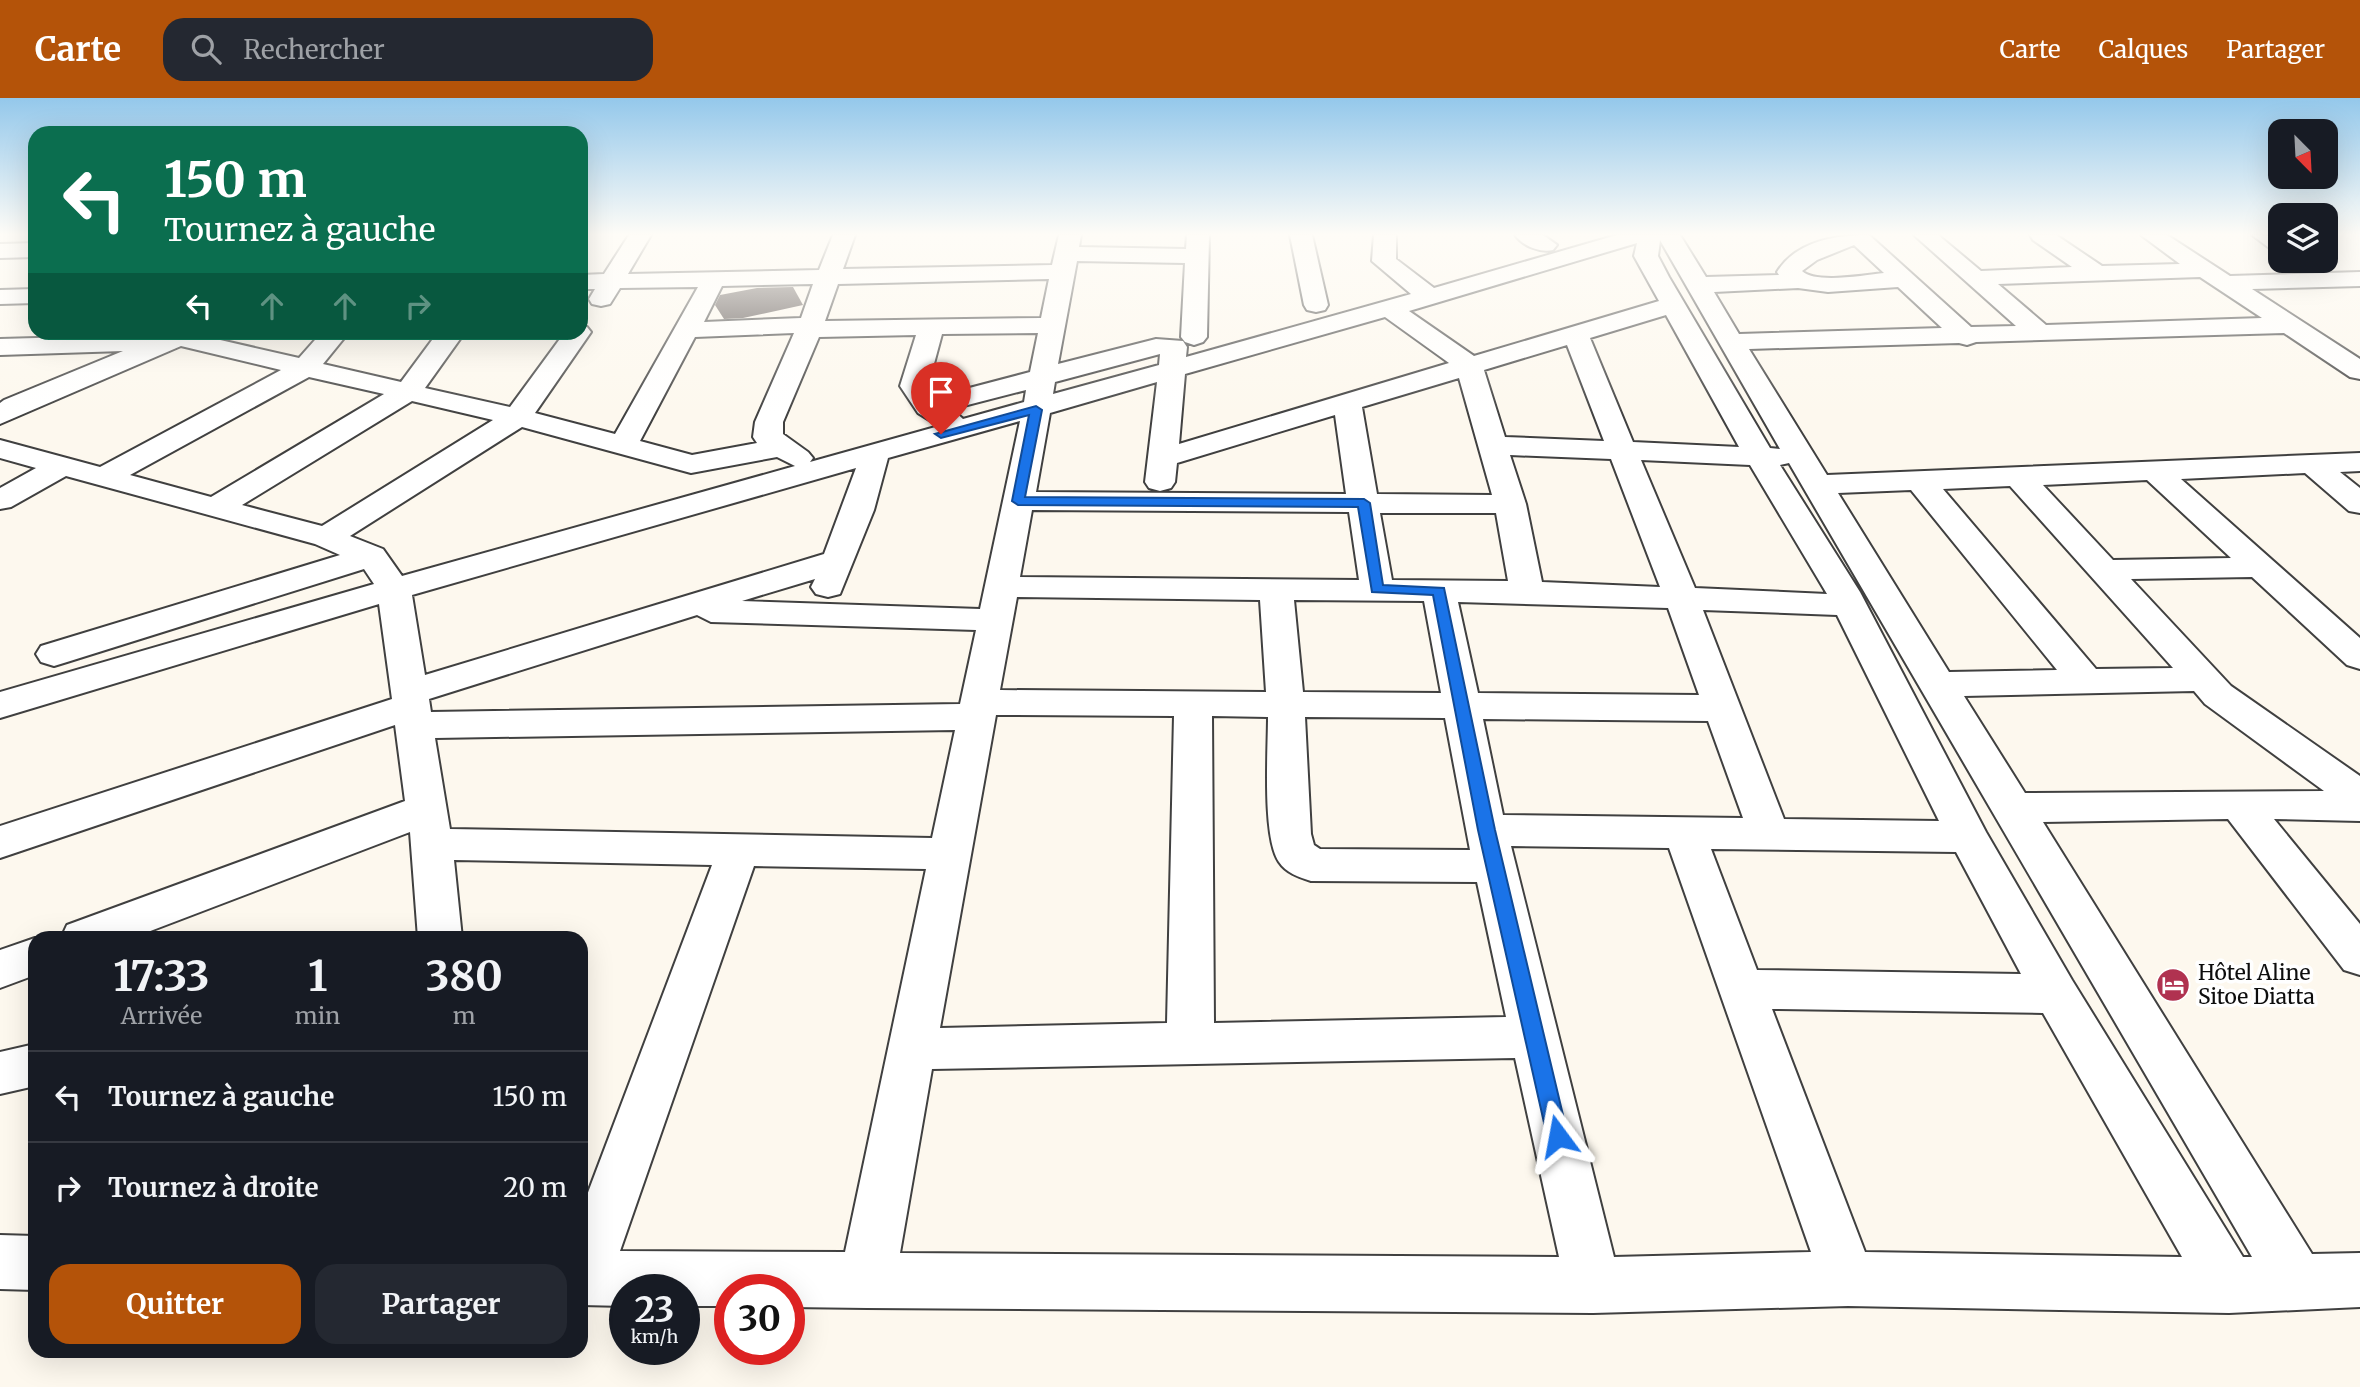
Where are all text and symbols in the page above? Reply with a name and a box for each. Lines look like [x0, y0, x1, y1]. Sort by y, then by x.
search box [163, 18, 653, 81]
text: Carte [35, 29, 121, 70]
icon: search [187, 30, 225, 68]
text: Rechercher [243, 33, 385, 66]
text: Carte [1999, 34, 2060, 65]
text: Calques [2098, 34, 2188, 65]
text: Partager [2226, 34, 2325, 65]
north arrow [2268, 119, 2338, 189]
map controls [2268, 119, 2338, 273]
text: 150 m [164, 149, 307, 210]
icon: left [49, 154, 140, 245]
button: layers [2268, 203, 2338, 273]
text: Tournez à gauche [164, 210, 435, 250]
icon: left [180, 287, 218, 325]
icon: ahead [253, 287, 291, 325]
icon: ahead [326, 287, 364, 325]
icon: right [399, 287, 437, 325]
pin [911, 362, 971, 434]
icon: arrive [922, 373, 960, 411]
text: 17:33 [113, 950, 210, 1002]
text: 1 [308, 950, 327, 1002]
text: 380 [426, 950, 503, 1002]
place label: Hôtel Aline Sitoe Diatta [2198, 959, 2315, 1010]
hotel icon: Hôtel Aline Sitoe Diatta [2154, 966, 2192, 1004]
text: Arrivée [121, 1001, 202, 1030]
text: min [295, 1001, 340, 1030]
text: m [453, 1001, 476, 1030]
icon: left [49, 1078, 87, 1116]
text: Tournez à gauche [108, 1080, 334, 1113]
text: 150 m [493, 1080, 567, 1113]
position arrow [1521, 1099, 1595, 1173]
icon: right [49, 1169, 87, 1207]
text: Tournez à droite [108, 1171, 319, 1204]
text: 20 m [503, 1171, 567, 1204]
button: Quitter [49, 1264, 301, 1344]
button: Partager [315, 1264, 567, 1344]
speed limit sign: 30 [714, 1274, 805, 1365]
text: 23 [635, 1288, 674, 1332]
text: km/h [631, 1325, 678, 1348]

